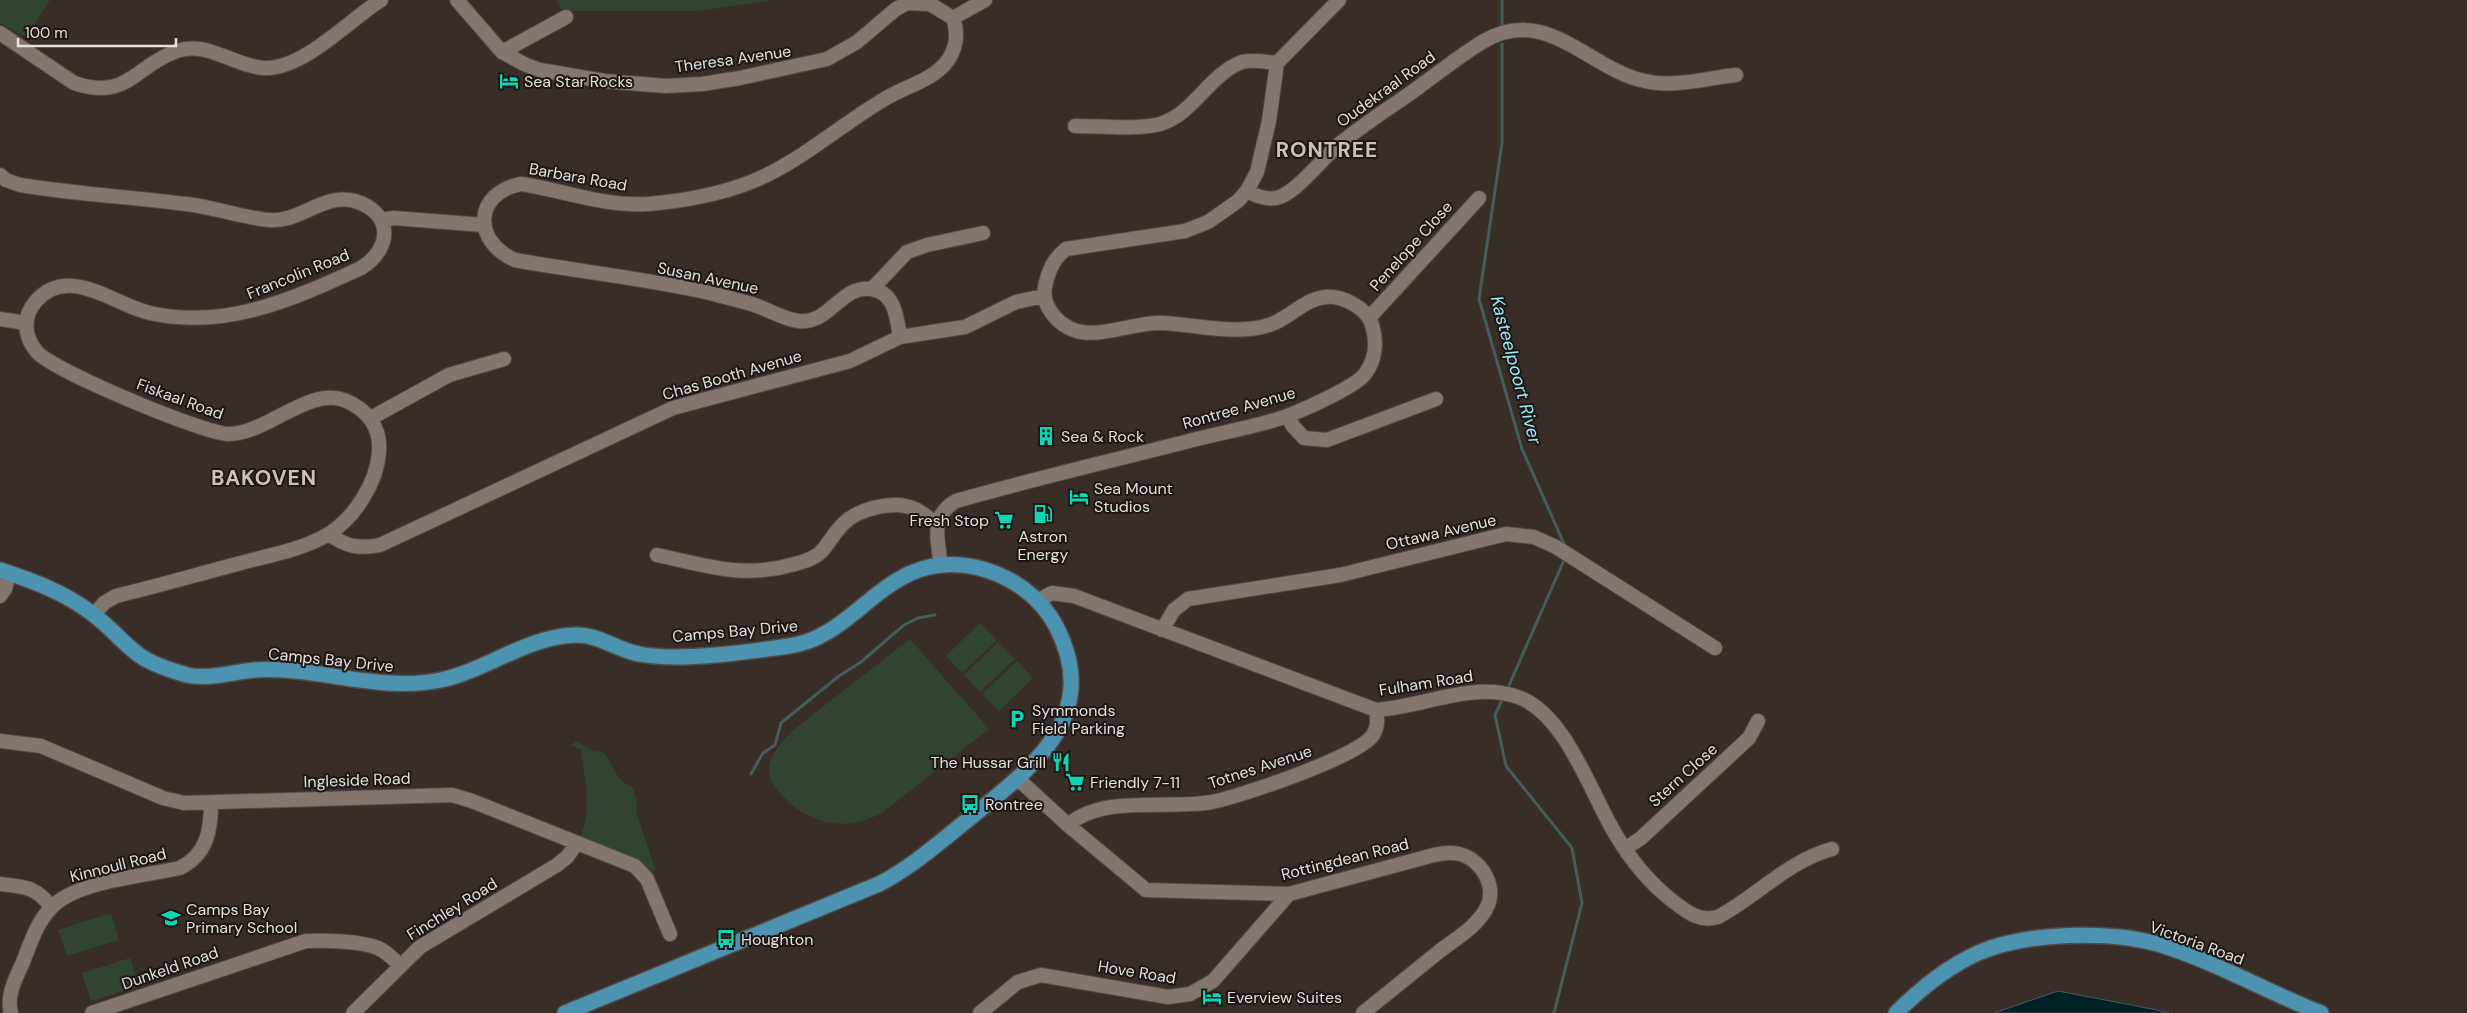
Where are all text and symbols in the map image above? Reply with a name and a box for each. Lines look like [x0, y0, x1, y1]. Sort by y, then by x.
scale bar [18, 15, 175, 47]
text: 100 m [25, 23, 68, 43]
street label: Theresa Avenue [673, 40, 793, 78]
street label: Oudekraal Road [1332, 46, 1440, 132]
hotel icon: Sea Star Rocks [498, 70, 520, 92]
place label: Sea Star Rocks [524, 71, 633, 92]
district label: RONTREE [1276, 136, 1378, 164]
street label: Barbara Road [527, 158, 629, 196]
street label: Penelope Close [1365, 197, 1457, 295]
street label: Francolin Road [243, 244, 353, 304]
street label: Susan Avenue [655, 257, 761, 299]
water label: Kasteelpoort River [1485, 293, 1548, 448]
street label: Chas Booth Avenue [660, 345, 804, 405]
street label: Fiskaal Road [134, 374, 226, 424]
street label: Rontree Avenue [1180, 382, 1298, 434]
building icon: Sea & Rock [1035, 425, 1057, 447]
place label: Sea & Rock [1061, 426, 1144, 447]
district label: BAKOVEN [211, 464, 317, 492]
place label: Sea Mount Studios [1094, 478, 1173, 517]
hotel icon: Sea Mount Studios [1068, 486, 1090, 508]
fuel station icon: Astron Energy [1032, 503, 1054, 525]
supermarket icon: Fresh Stop [993, 509, 1015, 531]
street label: Ottawa Avenue [1384, 509, 1498, 555]
place label: Fresh Stop [909, 510, 989, 531]
place label: Astron Energy [1018, 526, 1069, 565]
street label: Camps Bay Drive [671, 615, 799, 647]
street label: Camps Bay Drive [267, 643, 395, 677]
street label: Fulham Road [1377, 665, 1475, 701]
place label: Symmonds Field Parking [1032, 700, 1125, 739]
parking icon: Symmonds Field Parking [1006, 708, 1028, 730]
street label: Stern Close [1644, 739, 1722, 811]
street label: Totnes Avenue [1205, 740, 1315, 794]
restaurant icon: The Hussar Grill [1050, 751, 1072, 773]
place label: The Hussar Grill [930, 752, 1046, 773]
street label: Ingleside Road [303, 768, 411, 792]
supermarket icon: Friendly 7-11 [1064, 771, 1086, 793]
place label: Friendly 7-11 [1090, 772, 1180, 793]
bus stop icon: Rontree [959, 793, 981, 815]
place label: Rontree [985, 794, 1043, 815]
street label: Rottingdean Road [1279, 833, 1411, 885]
street label: Kinnoull Road [67, 843, 169, 887]
street label: Finchley Road [403, 873, 501, 945]
place label: Camps Bay Primary School [186, 899, 297, 938]
school or university icon: Camps Bay Primary School [160, 907, 182, 929]
street label: Victoria Road [2147, 916, 2247, 970]
bus stop icon: Houghton [715, 928, 737, 950]
place label: Houghton [741, 929, 813, 950]
street label: Dunkeld Road [119, 942, 221, 994]
street label: Hove Road [1097, 955, 1177, 989]
hotel icon: Everview Suites [1201, 986, 1223, 1008]
place label: Everview Suites [1227, 987, 1342, 1008]

